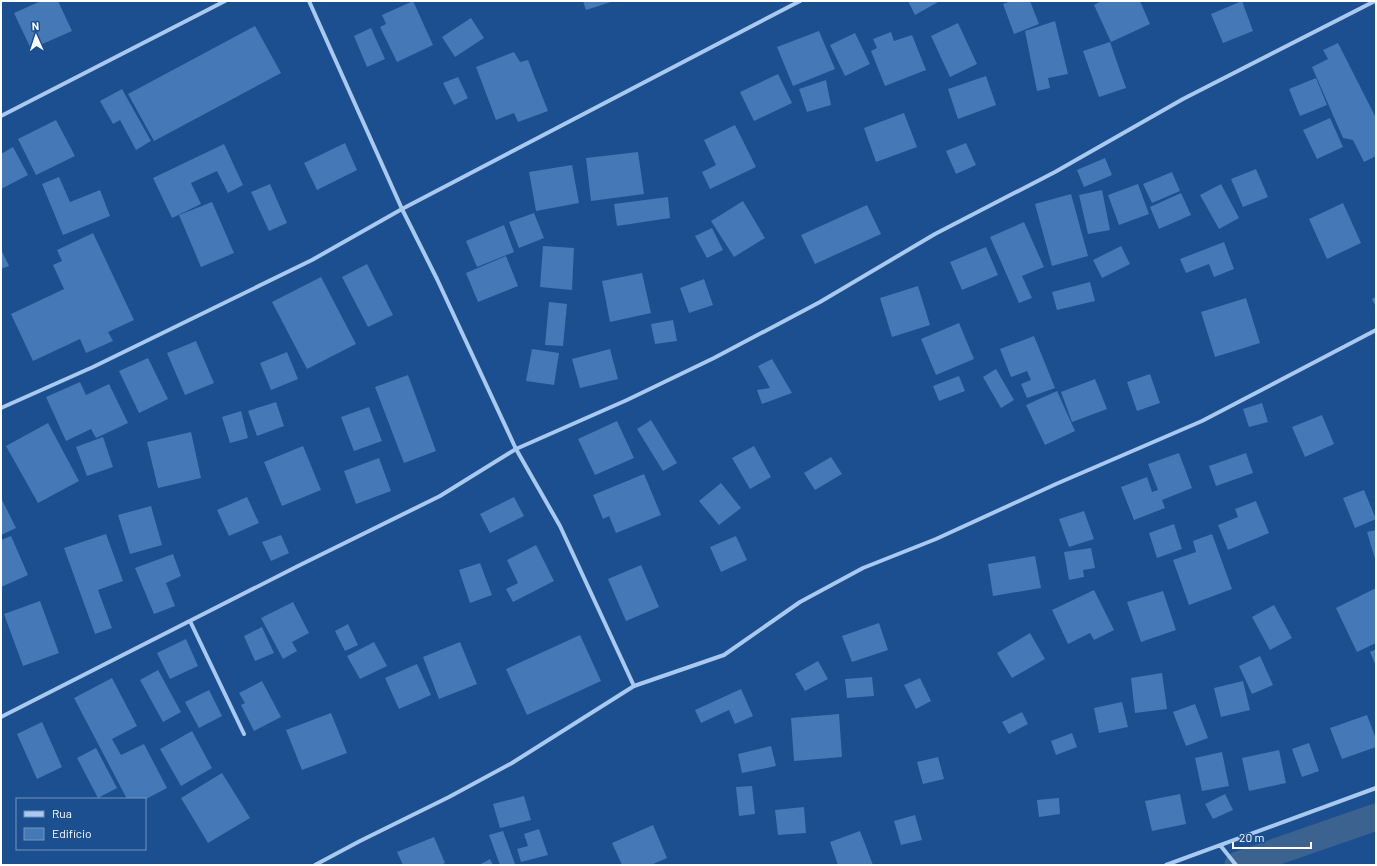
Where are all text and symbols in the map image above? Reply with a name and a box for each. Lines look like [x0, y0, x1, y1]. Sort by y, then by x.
north arrow [16, 16, 56, 56]
text: N [31, 19, 39, 32]
legend [16, 798, 146, 850]
text: Rua [52, 806, 72, 820]
scale bar [1233, 824, 1311, 850]
text: Edifício [52, 826, 92, 840]
text: 20 m [1239, 830, 1265, 844]

